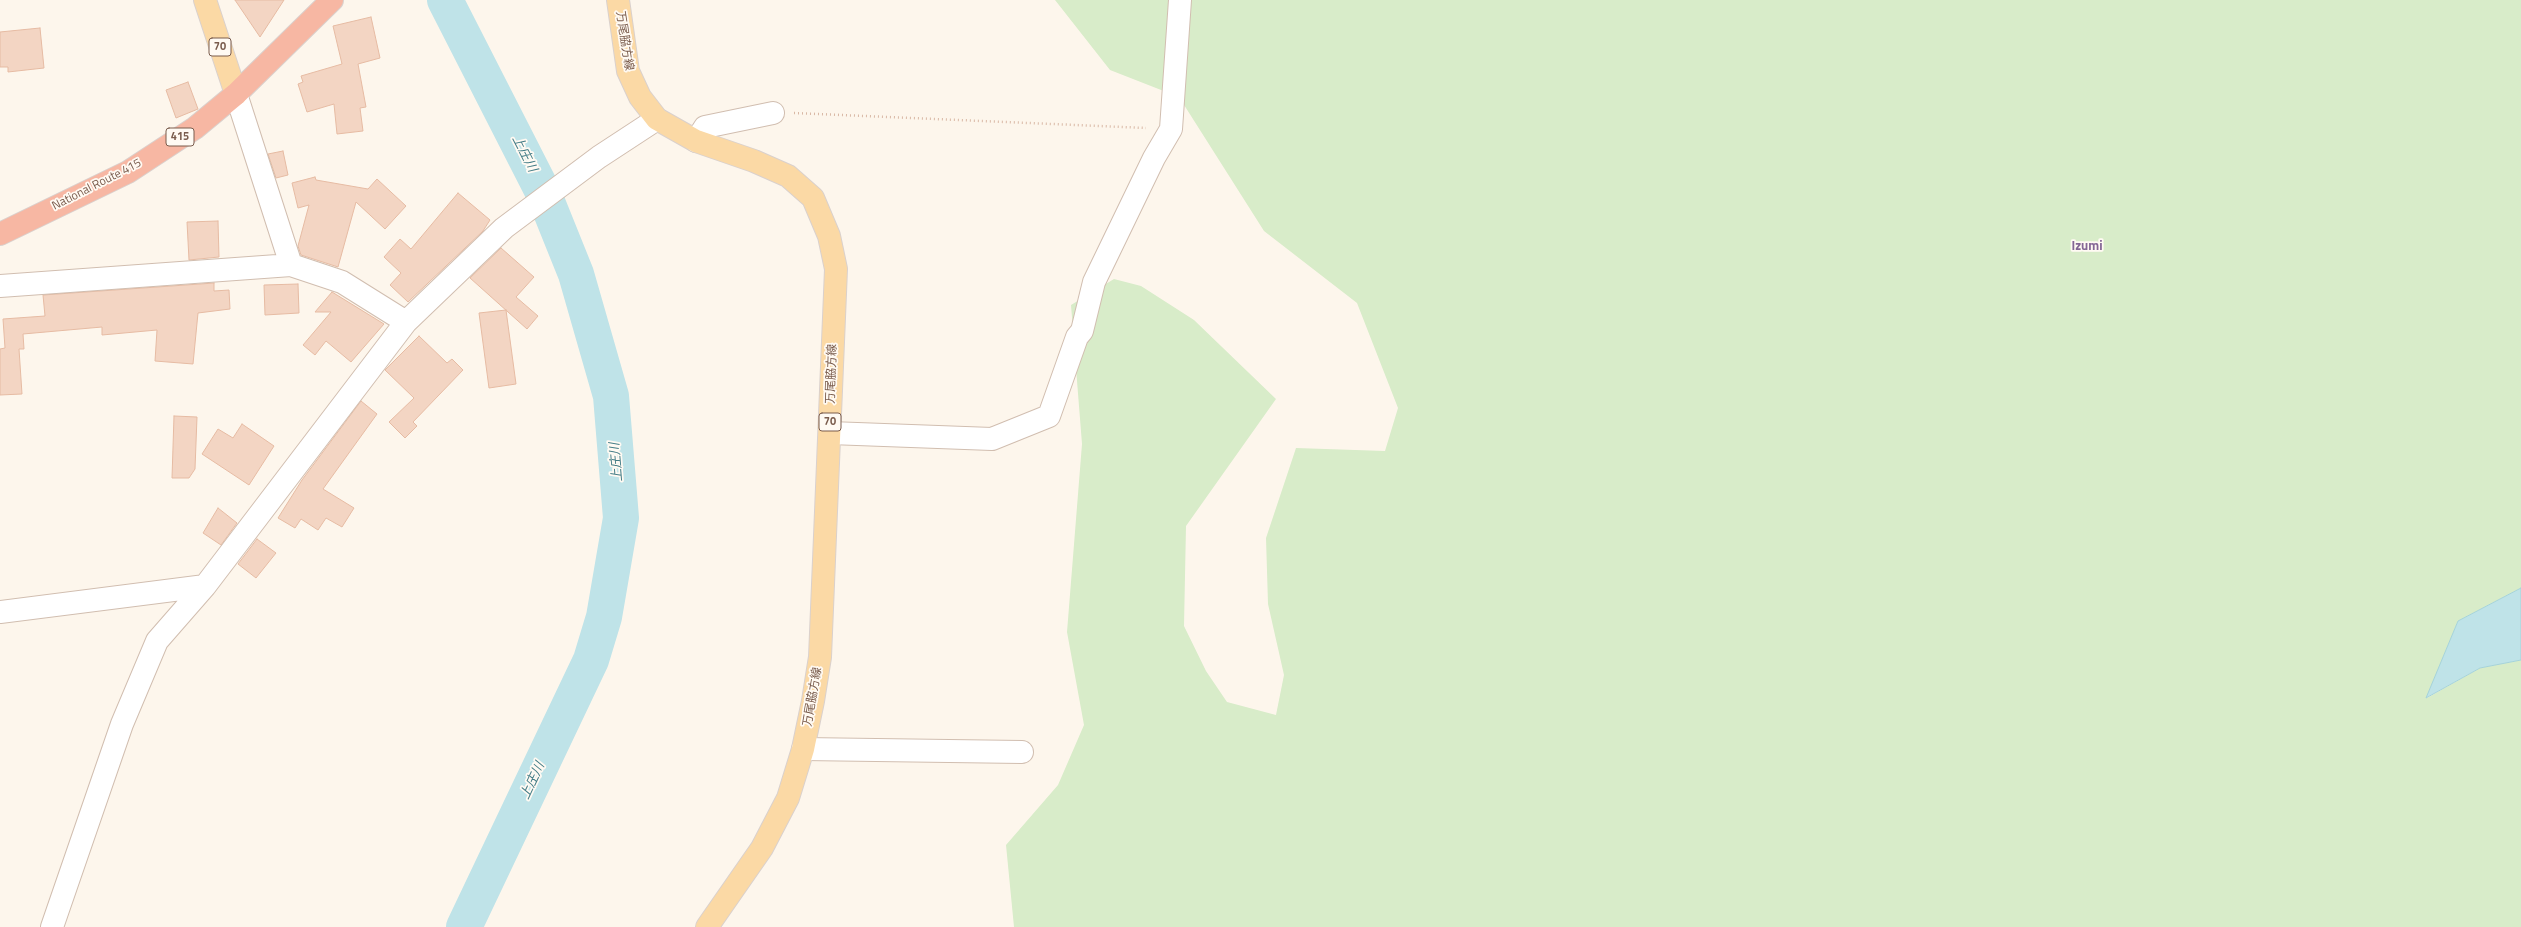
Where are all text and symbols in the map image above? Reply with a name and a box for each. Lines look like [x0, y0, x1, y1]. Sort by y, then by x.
street label: 万尾脇方線 [612, 10, 636, 72]
road number: 70 [209, 38, 231, 56]
road number: 415 [166, 128, 194, 146]
water label: 上庄川 [508, 133, 540, 175]
street label: National Route 415 [50, 156, 144, 214]
district label: Izumi [2071, 239, 2103, 255]
street label: 万尾脇方線 [824, 344, 840, 404]
road number: 70 [819, 413, 841, 431]
water label: 上庄川 [608, 442, 626, 482]
street label: 万尾脇方線 [801, 666, 825, 728]
water label: 上庄川 [518, 760, 548, 802]

